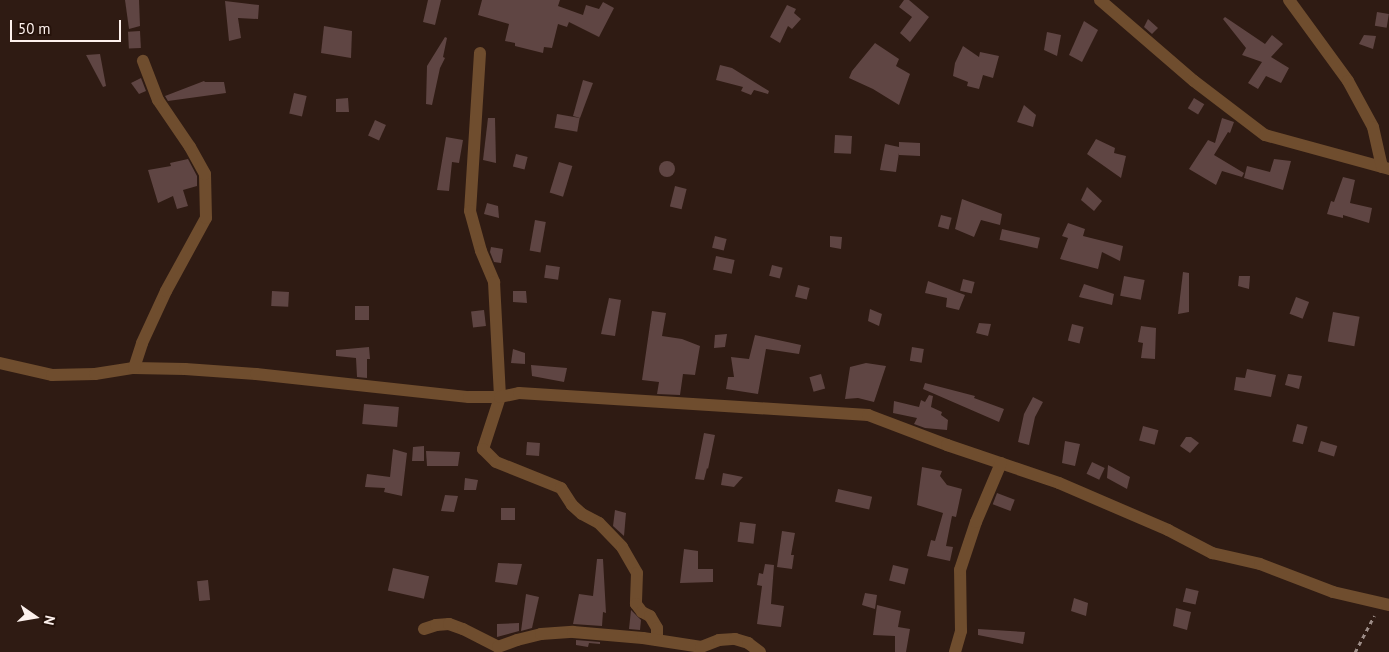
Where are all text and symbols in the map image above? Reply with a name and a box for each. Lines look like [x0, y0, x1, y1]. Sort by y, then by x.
scale bar [12, 10, 124, 42]
text: 50 m [18, 19, 51, 38]
north arrow [10, 592, 60, 642]
text: N [40, 614, 59, 627]

